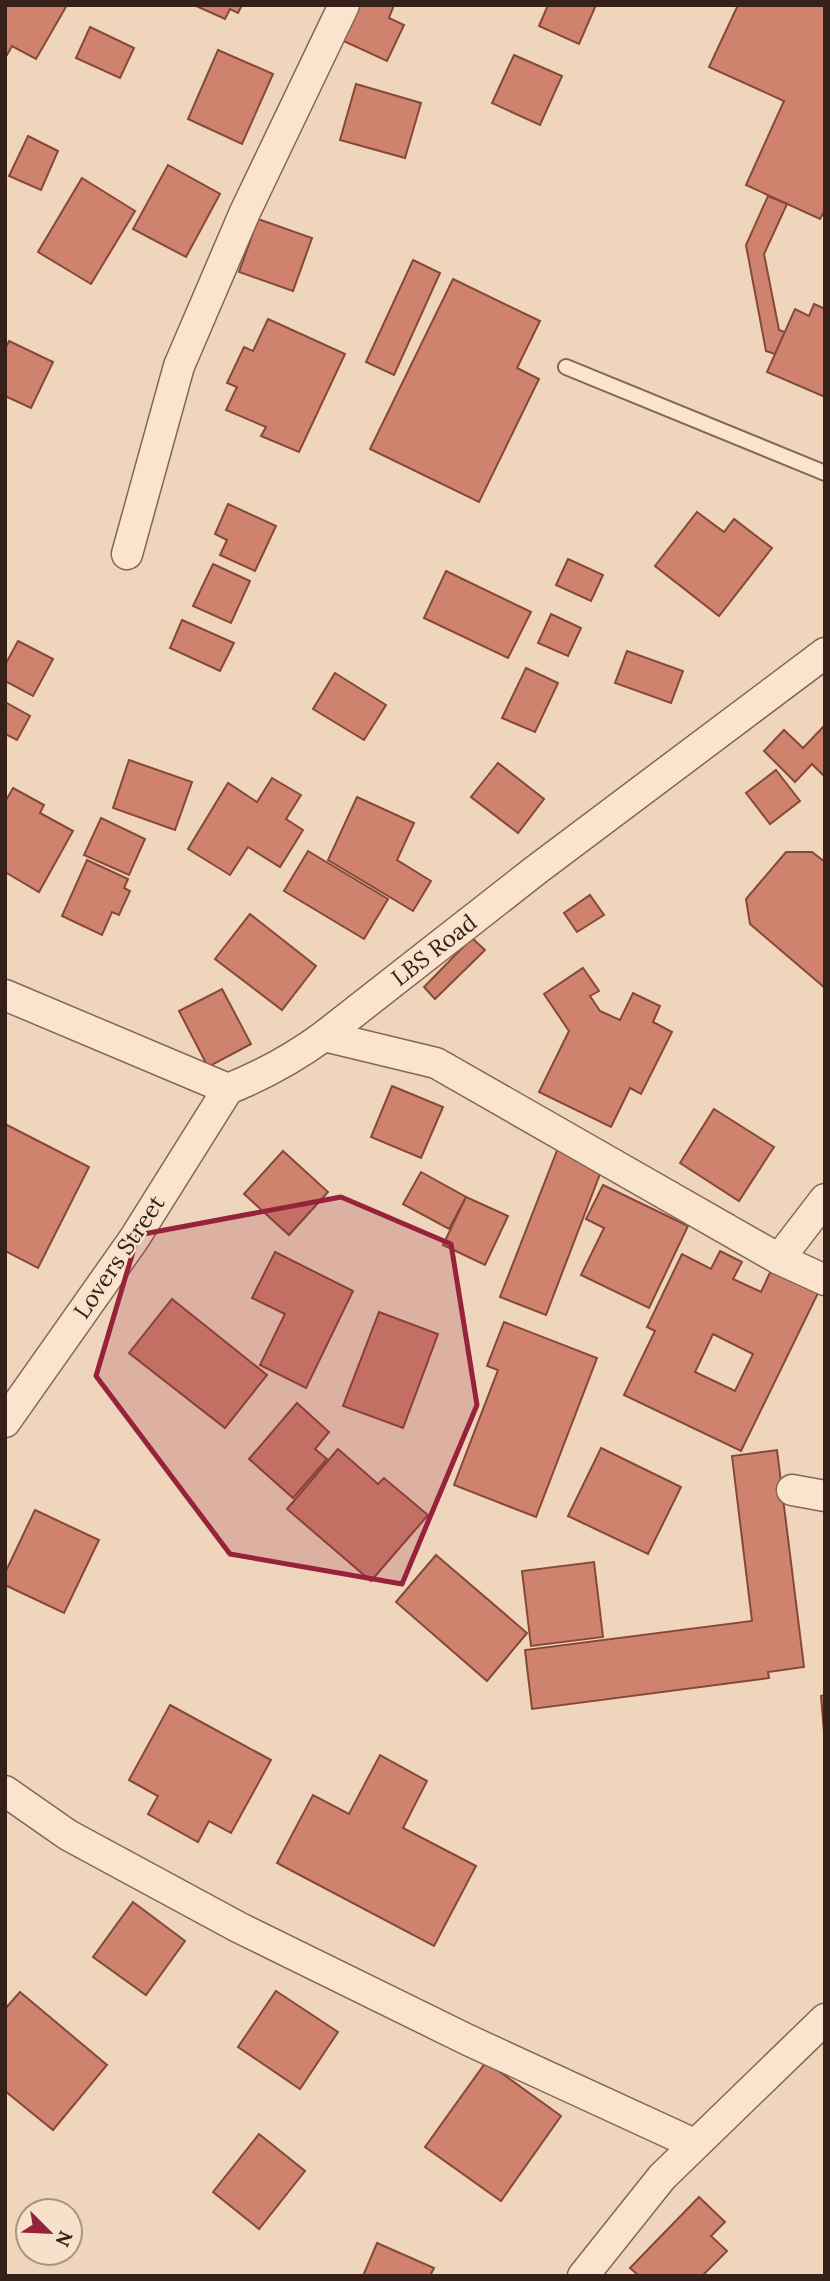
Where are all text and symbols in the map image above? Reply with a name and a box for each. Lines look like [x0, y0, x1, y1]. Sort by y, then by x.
street label: LBS Road [385, 907, 482, 992]
street label: Lovers Street [67, 1189, 170, 1324]
north arrow [14, 2197, 84, 2267]
text: N [50, 2227, 78, 2251]

